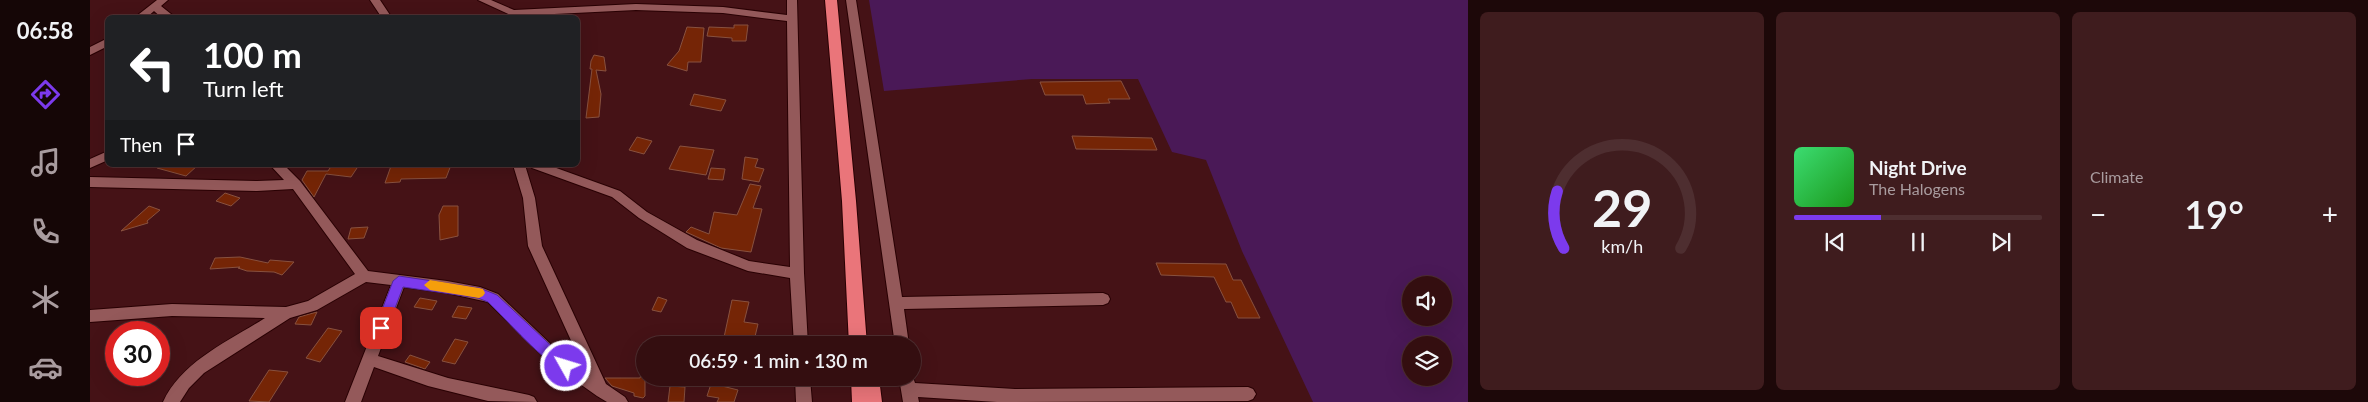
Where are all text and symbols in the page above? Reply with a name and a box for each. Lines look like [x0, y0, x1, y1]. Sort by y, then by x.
text: 06:58 [17, 17, 73, 44]
text: 100 m [203, 33, 302, 75]
icon: left [120, 35, 185, 100]
text: Turn left [203, 75, 284, 102]
icon: directions [28, 77, 63, 112]
icon: arrive [172, 130, 200, 158]
text: Then [120, 133, 162, 156]
icon: music [28, 145, 63, 180]
text: Night Drive [1869, 156, 1967, 179]
text: Climate [2090, 167, 2143, 186]
text: 29 [1592, 176, 1652, 238]
text: The Halogens [1869, 179, 1965, 198]
text: 19° [2184, 191, 2244, 237]
text: − [2090, 197, 2106, 231]
text: + [2322, 197, 2338, 231]
icon: phone [28, 214, 63, 249]
icon: previous [1821, 228, 1849, 256]
icon: pause [1904, 228, 1932, 256]
icon: next [1987, 228, 2015, 256]
text: km/h [1601, 235, 1643, 257]
map controls [1402, 276, 1452, 386]
button: sound [1402, 276, 1452, 326]
icon: climate [28, 282, 63, 317]
pin [360, 307, 402, 349]
icon: arrive [367, 314, 395, 342]
speed limit sign: 30 [105, 321, 170, 386]
button: layers [1402, 336, 1452, 386]
position arrow [539, 339, 591, 391]
text: 06:59 · 1 min · 130 m [689, 349, 868, 372]
icon: car [28, 350, 63, 385]

